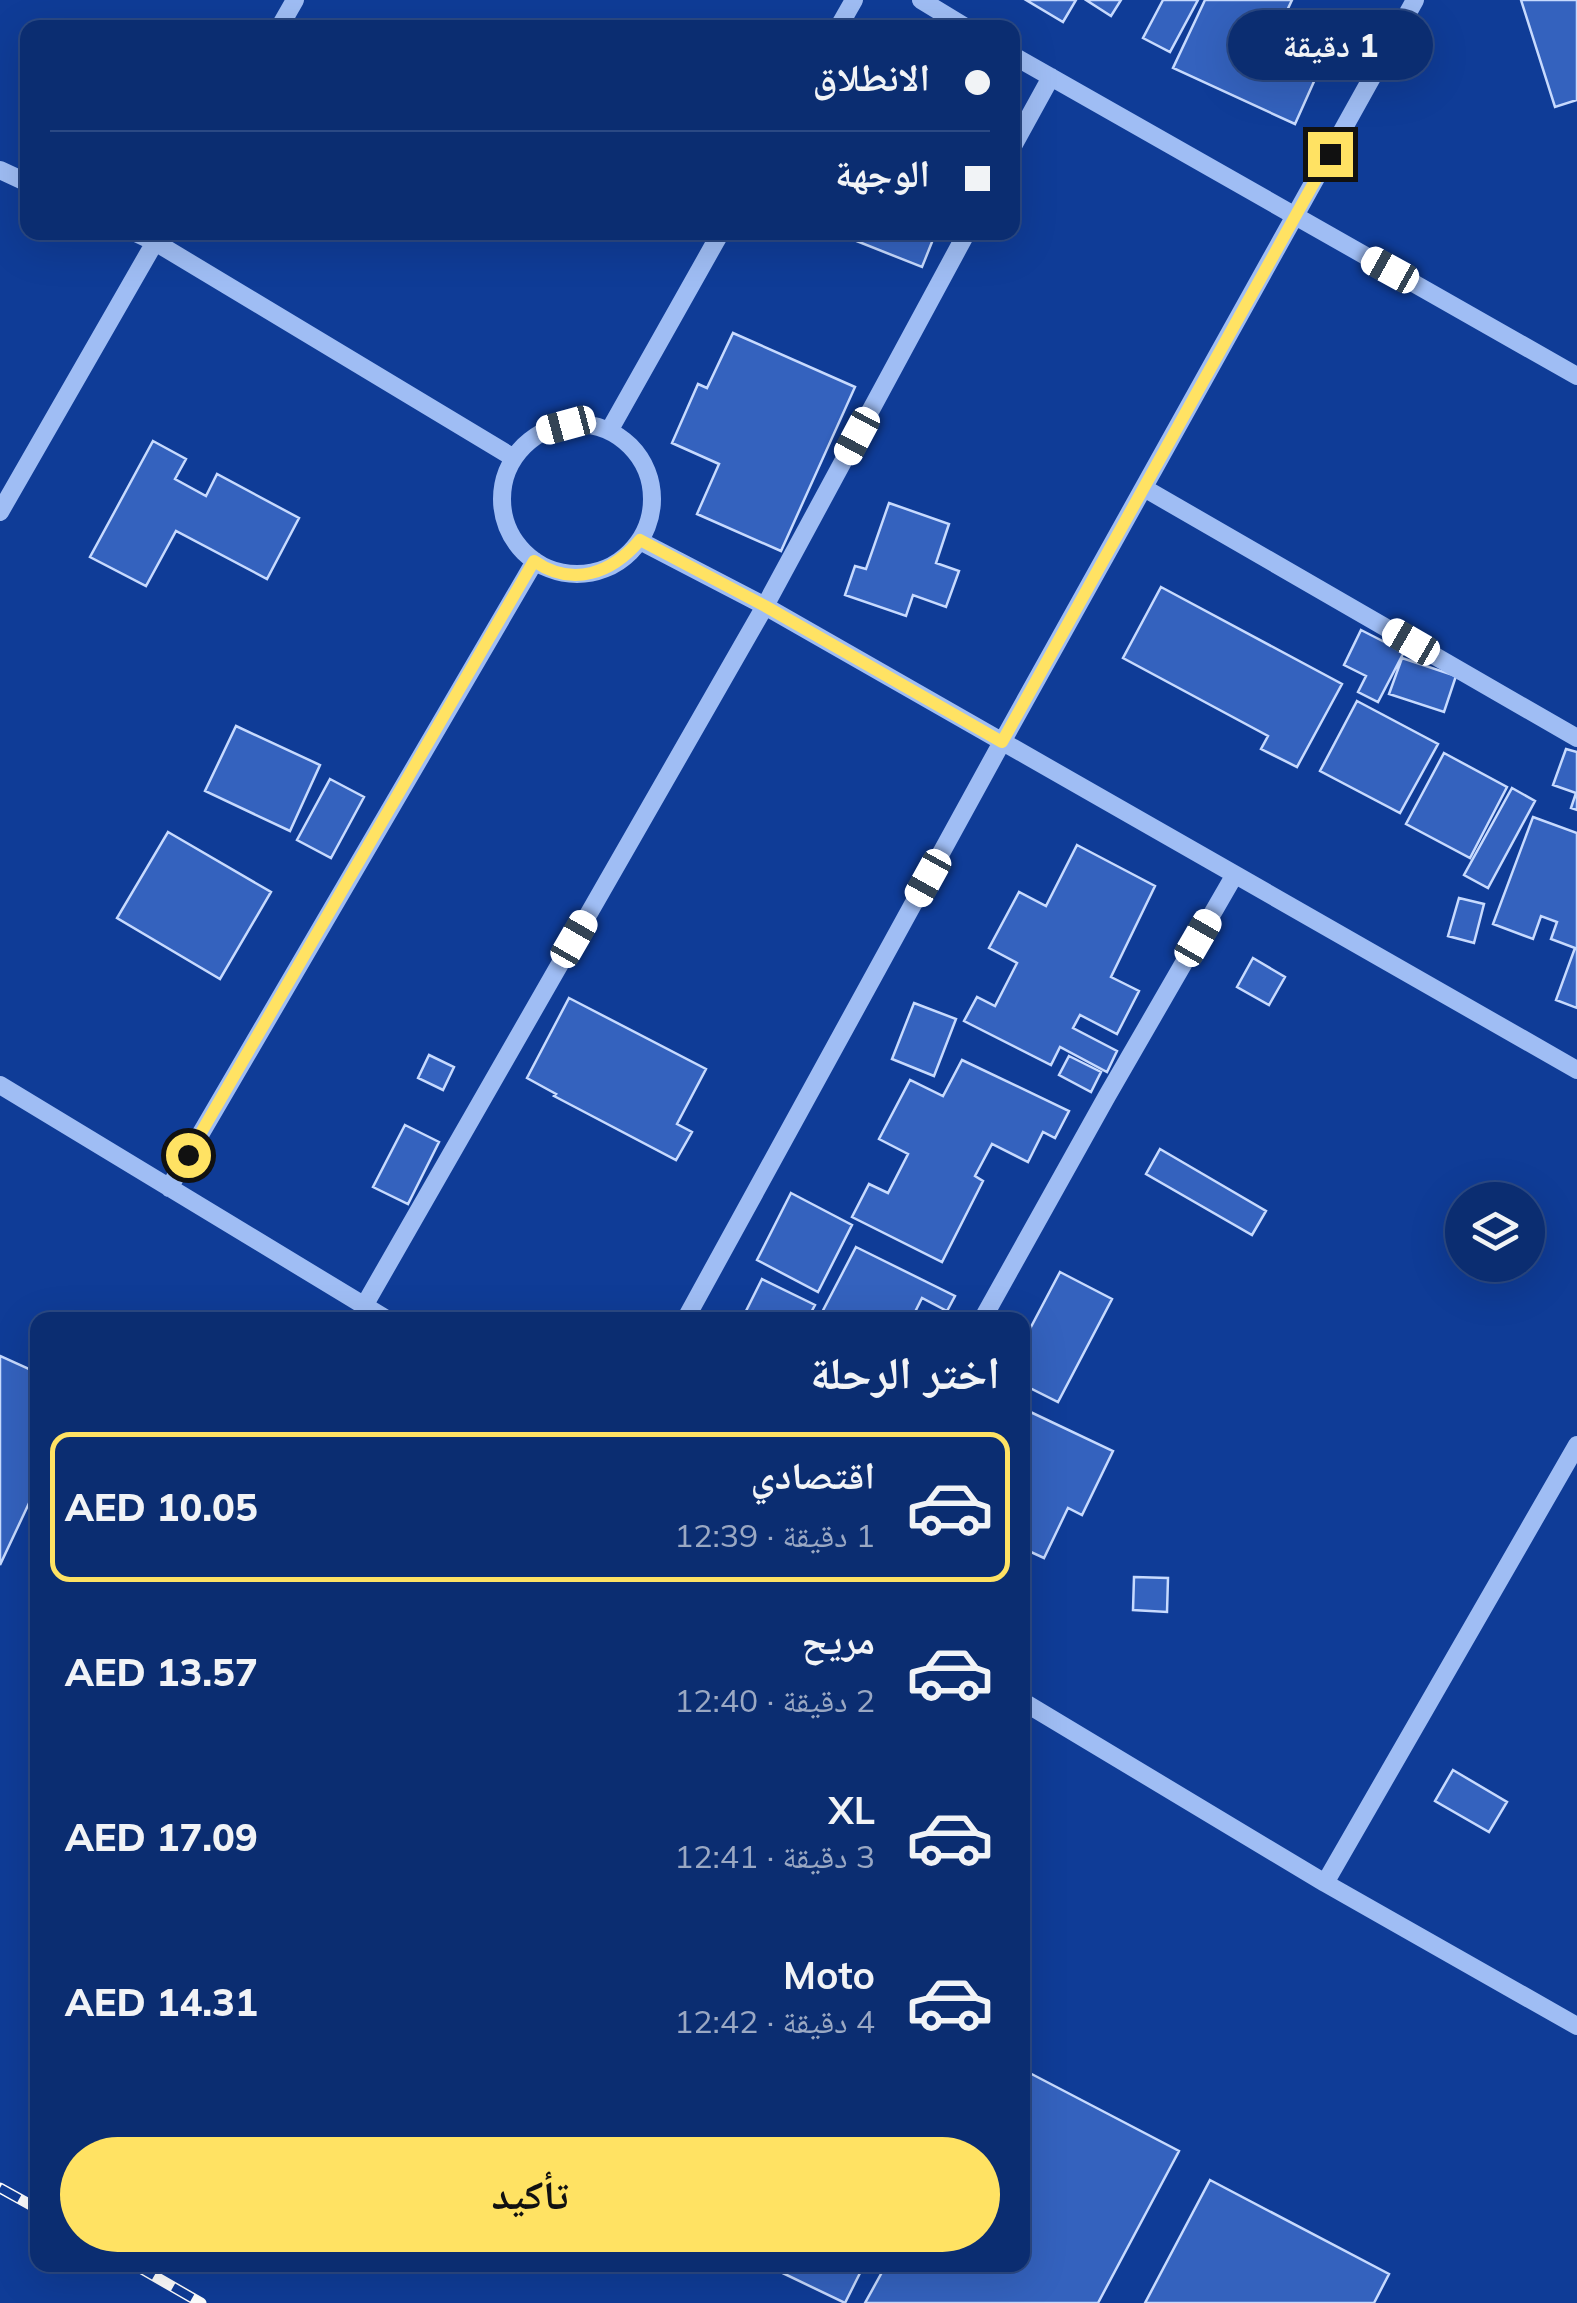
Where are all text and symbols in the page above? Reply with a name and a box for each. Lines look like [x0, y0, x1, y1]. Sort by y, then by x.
callout: 1 دقيقة [1228, 9, 1432, 79]
text: 1 دقيقة [1283, 25, 1378, 65]
text: الانطلاق [812, 53, 930, 101]
route end [1308, 132, 1353, 177]
text: الوجهة [835, 149, 930, 197]
car [1356, 242, 1424, 298]
car [830, 402, 884, 470]
car [533, 403, 599, 447]
car [1378, 614, 1444, 670]
car [900, 844, 956, 912]
car [1170, 905, 1226, 971]
car [546, 906, 602, 972]
route start [166, 1133, 211, 1178]
map controls [1445, 1182, 1545, 1282]
button: layers [1445, 1182, 1545, 1282]
text: اختر الرحلة [810, 1344, 1000, 1400]
text: اقتصادي [751, 1451, 875, 1499]
icon: car [905, 1462, 995, 1552]
text: AED 10.05 [65, 1483, 258, 1531]
text: 1 دقيقة · 12:39 [674, 1515, 875, 1555]
text: مريح [801, 1616, 875, 1664]
icon: car [905, 1627, 995, 1717]
text: AED 13.57 [65, 1648, 258, 1696]
text: 2 دقيقة · 12:40 [674, 1680, 875, 1720]
text: XL [828, 1786, 875, 1834]
icon: car [905, 1792, 995, 1882]
text: AED 17.09 [65, 1813, 258, 1861]
text: 3 دقيقة · 12:41 [674, 1836, 875, 1876]
text: Moto [783, 1951, 875, 1999]
icon: car [905, 1957, 995, 2047]
text: AED 14.31 [65, 1978, 258, 2026]
text: 4 دقيقة · 12:42 [674, 2001, 875, 2041]
button: تأكيد [60, 2137, 1000, 2252]

